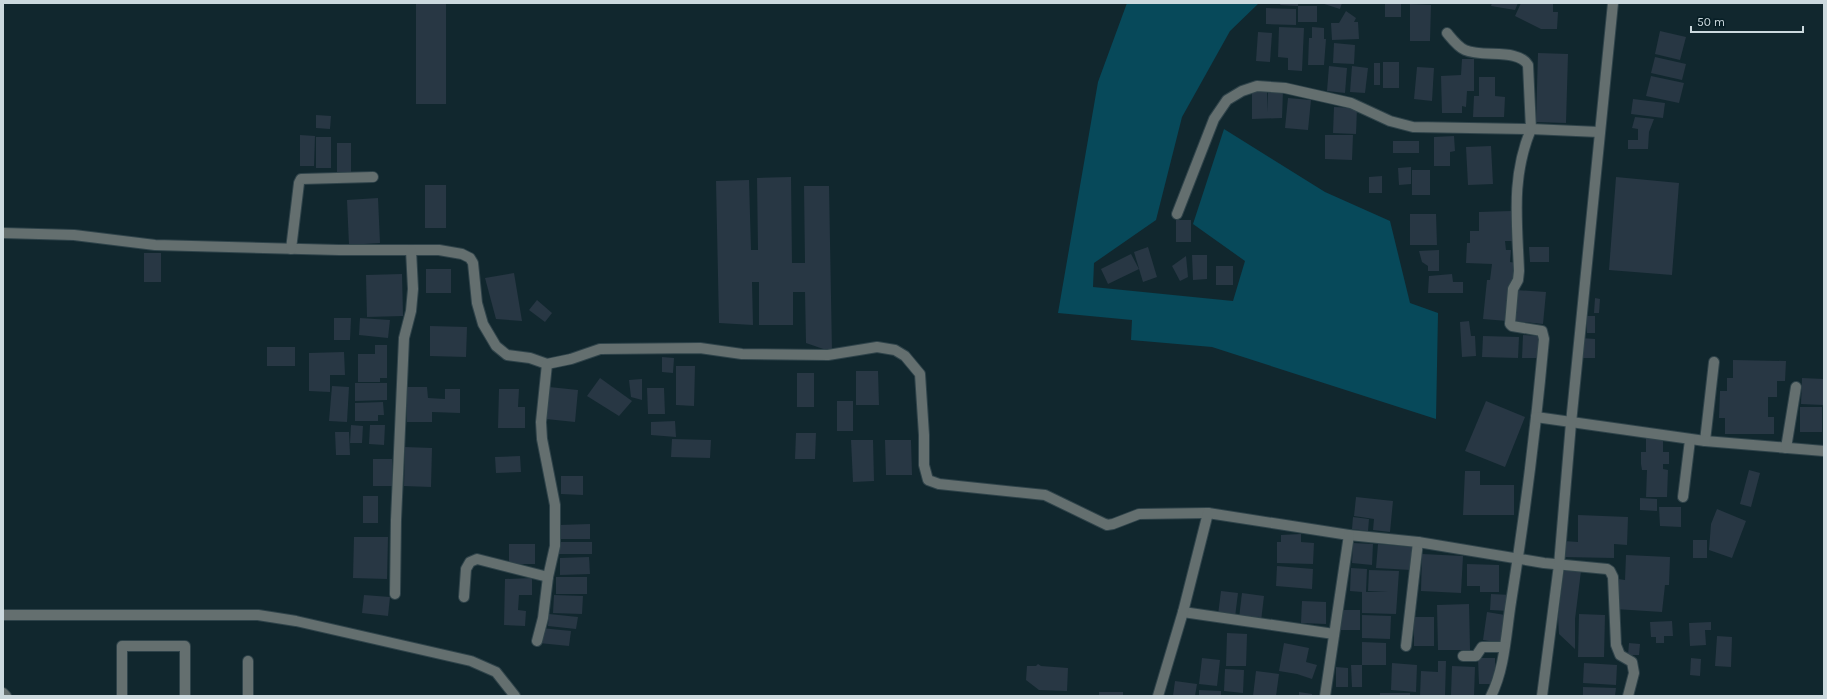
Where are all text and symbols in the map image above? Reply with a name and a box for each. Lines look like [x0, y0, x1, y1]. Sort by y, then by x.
scale bar [1691, 8, 1803, 34]
text: 50 m [1697, 15, 1725, 29]

